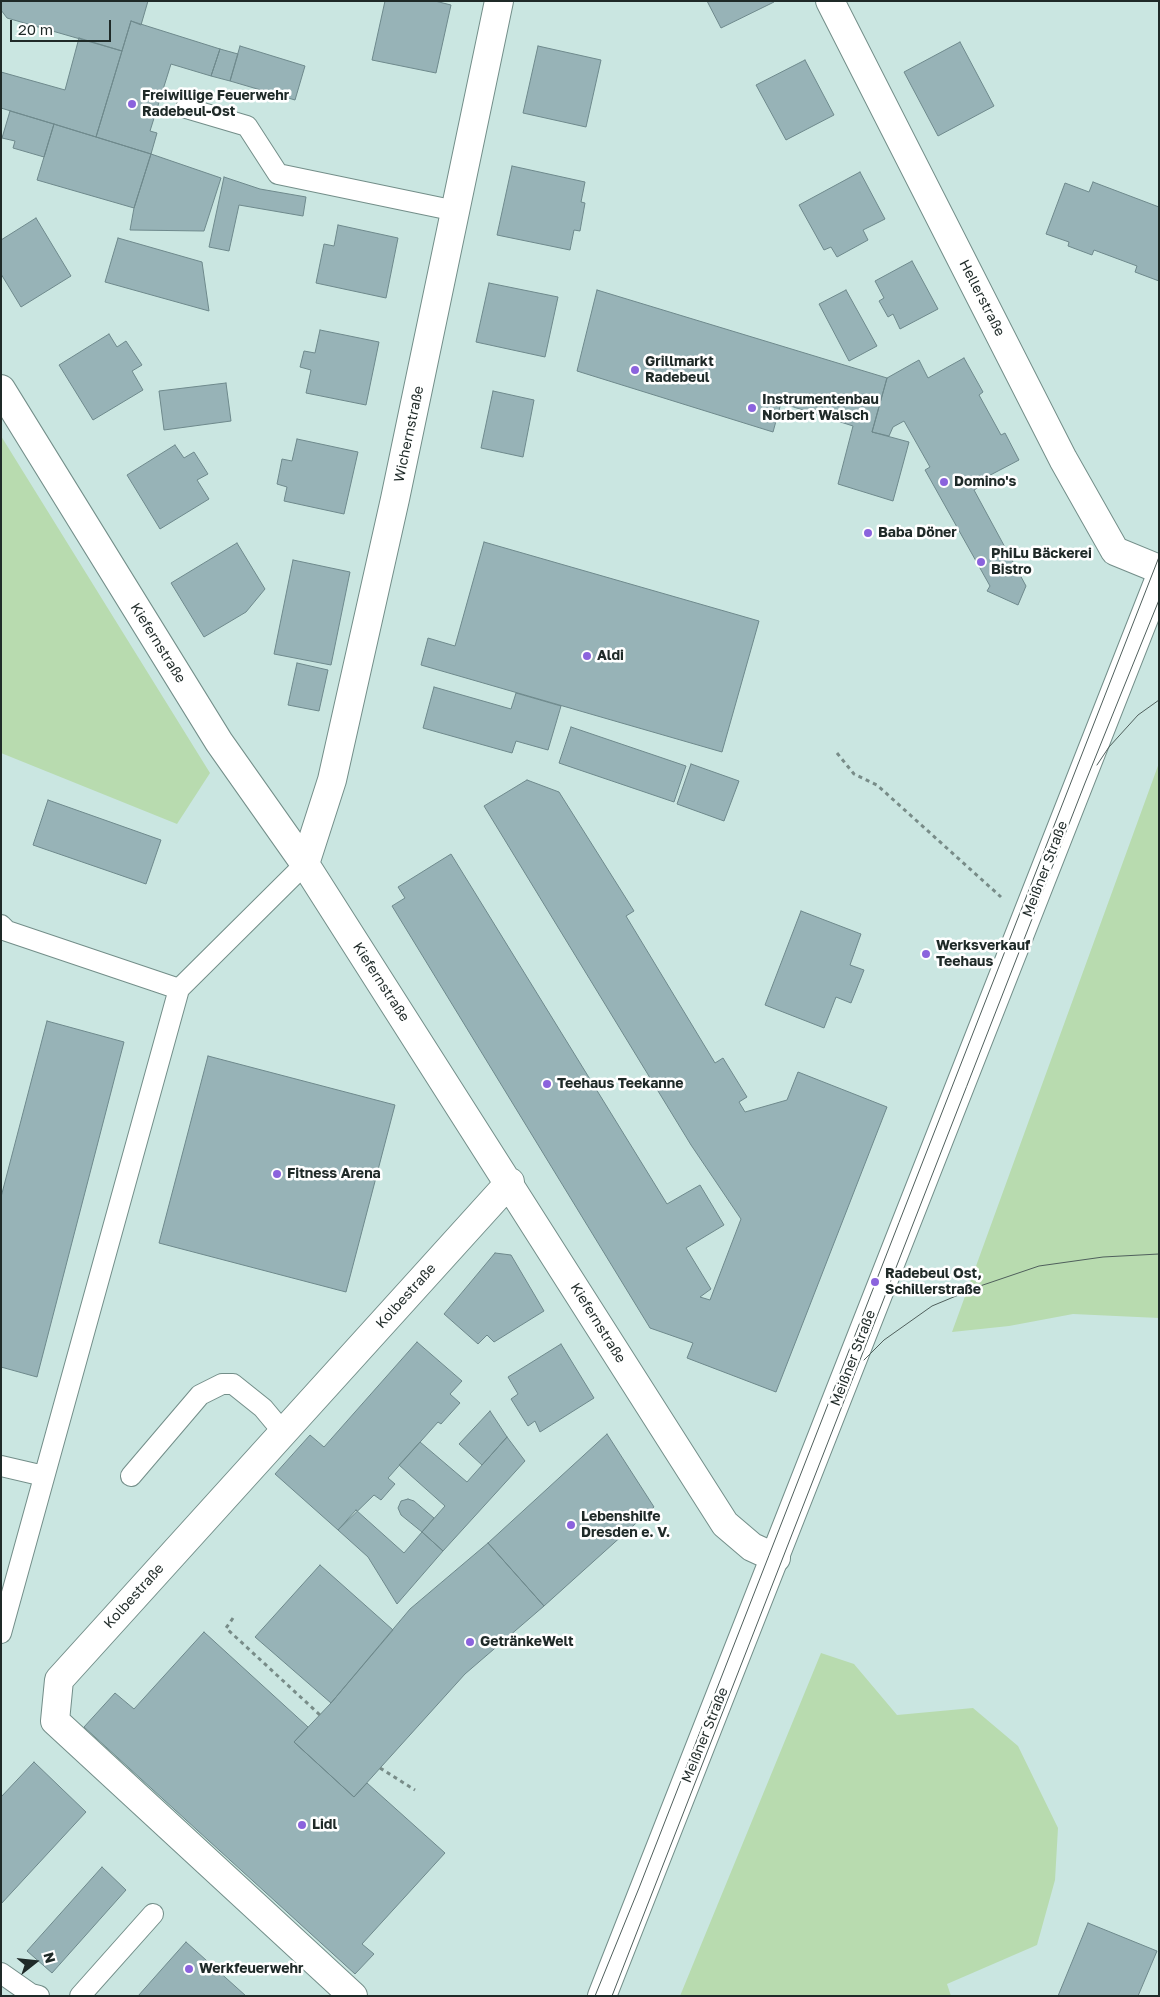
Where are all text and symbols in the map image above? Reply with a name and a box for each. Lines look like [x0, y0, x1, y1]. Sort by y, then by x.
scale bar [12, 10, 114, 42]
text: 20 m [18, 20, 53, 38]
place label: Freiwillige Feuerwehr Radebeul-Ost [142, 88, 289, 120]
marker: Freiwillige Feuerwehr Radebeul-Ost [126, 98, 138, 110]
street label: Hellerstraße [956, 257, 1008, 339]
place label: Grillmarkt Radebeul [645, 354, 714, 387]
marker: Grillmarkt Radebeul [629, 364, 641, 376]
street label: Wichernstraße [391, 384, 427, 484]
place label: Instrumentenbau Norbert Walsch [762, 392, 879, 424]
marker: Instrumentenbau Norbert Walsch [746, 402, 758, 414]
place label: Domino's [954, 474, 1016, 490]
marker: Domino's [938, 476, 950, 488]
place label: Baba Döner [878, 525, 957, 541]
marker: Baba Döner [862, 527, 874, 539]
place label: PhiLu Bäckerei Bistro [991, 546, 1092, 578]
marker: PhiLu Bäckerei Bistro [975, 556, 987, 568]
street label: Kiefernstraße [127, 600, 189, 686]
place label: Aldi [597, 648, 624, 664]
marker: Aldi [581, 650, 593, 662]
street label: Meißner Straße [1019, 819, 1071, 919]
place label: Werksverkauf Teehaus [936, 938, 1030, 970]
street label: Kiefernstraße [349, 939, 413, 1025]
marker: Werksverkauf Teehaus [920, 948, 932, 960]
place label: Teehaus Teekanne [557, 1076, 684, 1092]
marker: Teehaus Teekanne [541, 1078, 553, 1090]
place label: Fitness Arena [287, 1166, 381, 1182]
marker: Fitness Arena [271, 1168, 283, 1180]
street label: Kolbestraße [372, 1260, 440, 1332]
place label: Radebeul Ost, Schillerstraße [885, 1266, 982, 1298]
marker: Radebeul Ost, Schillerstraße [869, 1276, 881, 1288]
street label: Kiefernstraße [567, 1280, 629, 1366]
street label: Meißner Straße [827, 1308, 879, 1408]
place label: Lebenshilfe Dresden e. V. [581, 1509, 670, 1541]
marker: Lebenshilfe Dresden e. V. [565, 1519, 577, 1531]
street label: Kolbestraße [100, 1560, 168, 1632]
place label: GetränkeWelt [480, 1634, 574, 1650]
marker: GetränkeWelt [464, 1636, 476, 1648]
street label: Meißner Straße [678, 1685, 732, 1785]
place label: Lidl [312, 1817, 337, 1833]
marker: Lidl [296, 1819, 308, 1831]
north arrow [10, 1937, 60, 1987]
text: N [40, 1950, 60, 1965]
place label: Werkfeuerwehr [199, 1961, 304, 1977]
marker: Werkfeuerwehr [183, 1963, 195, 1975]

